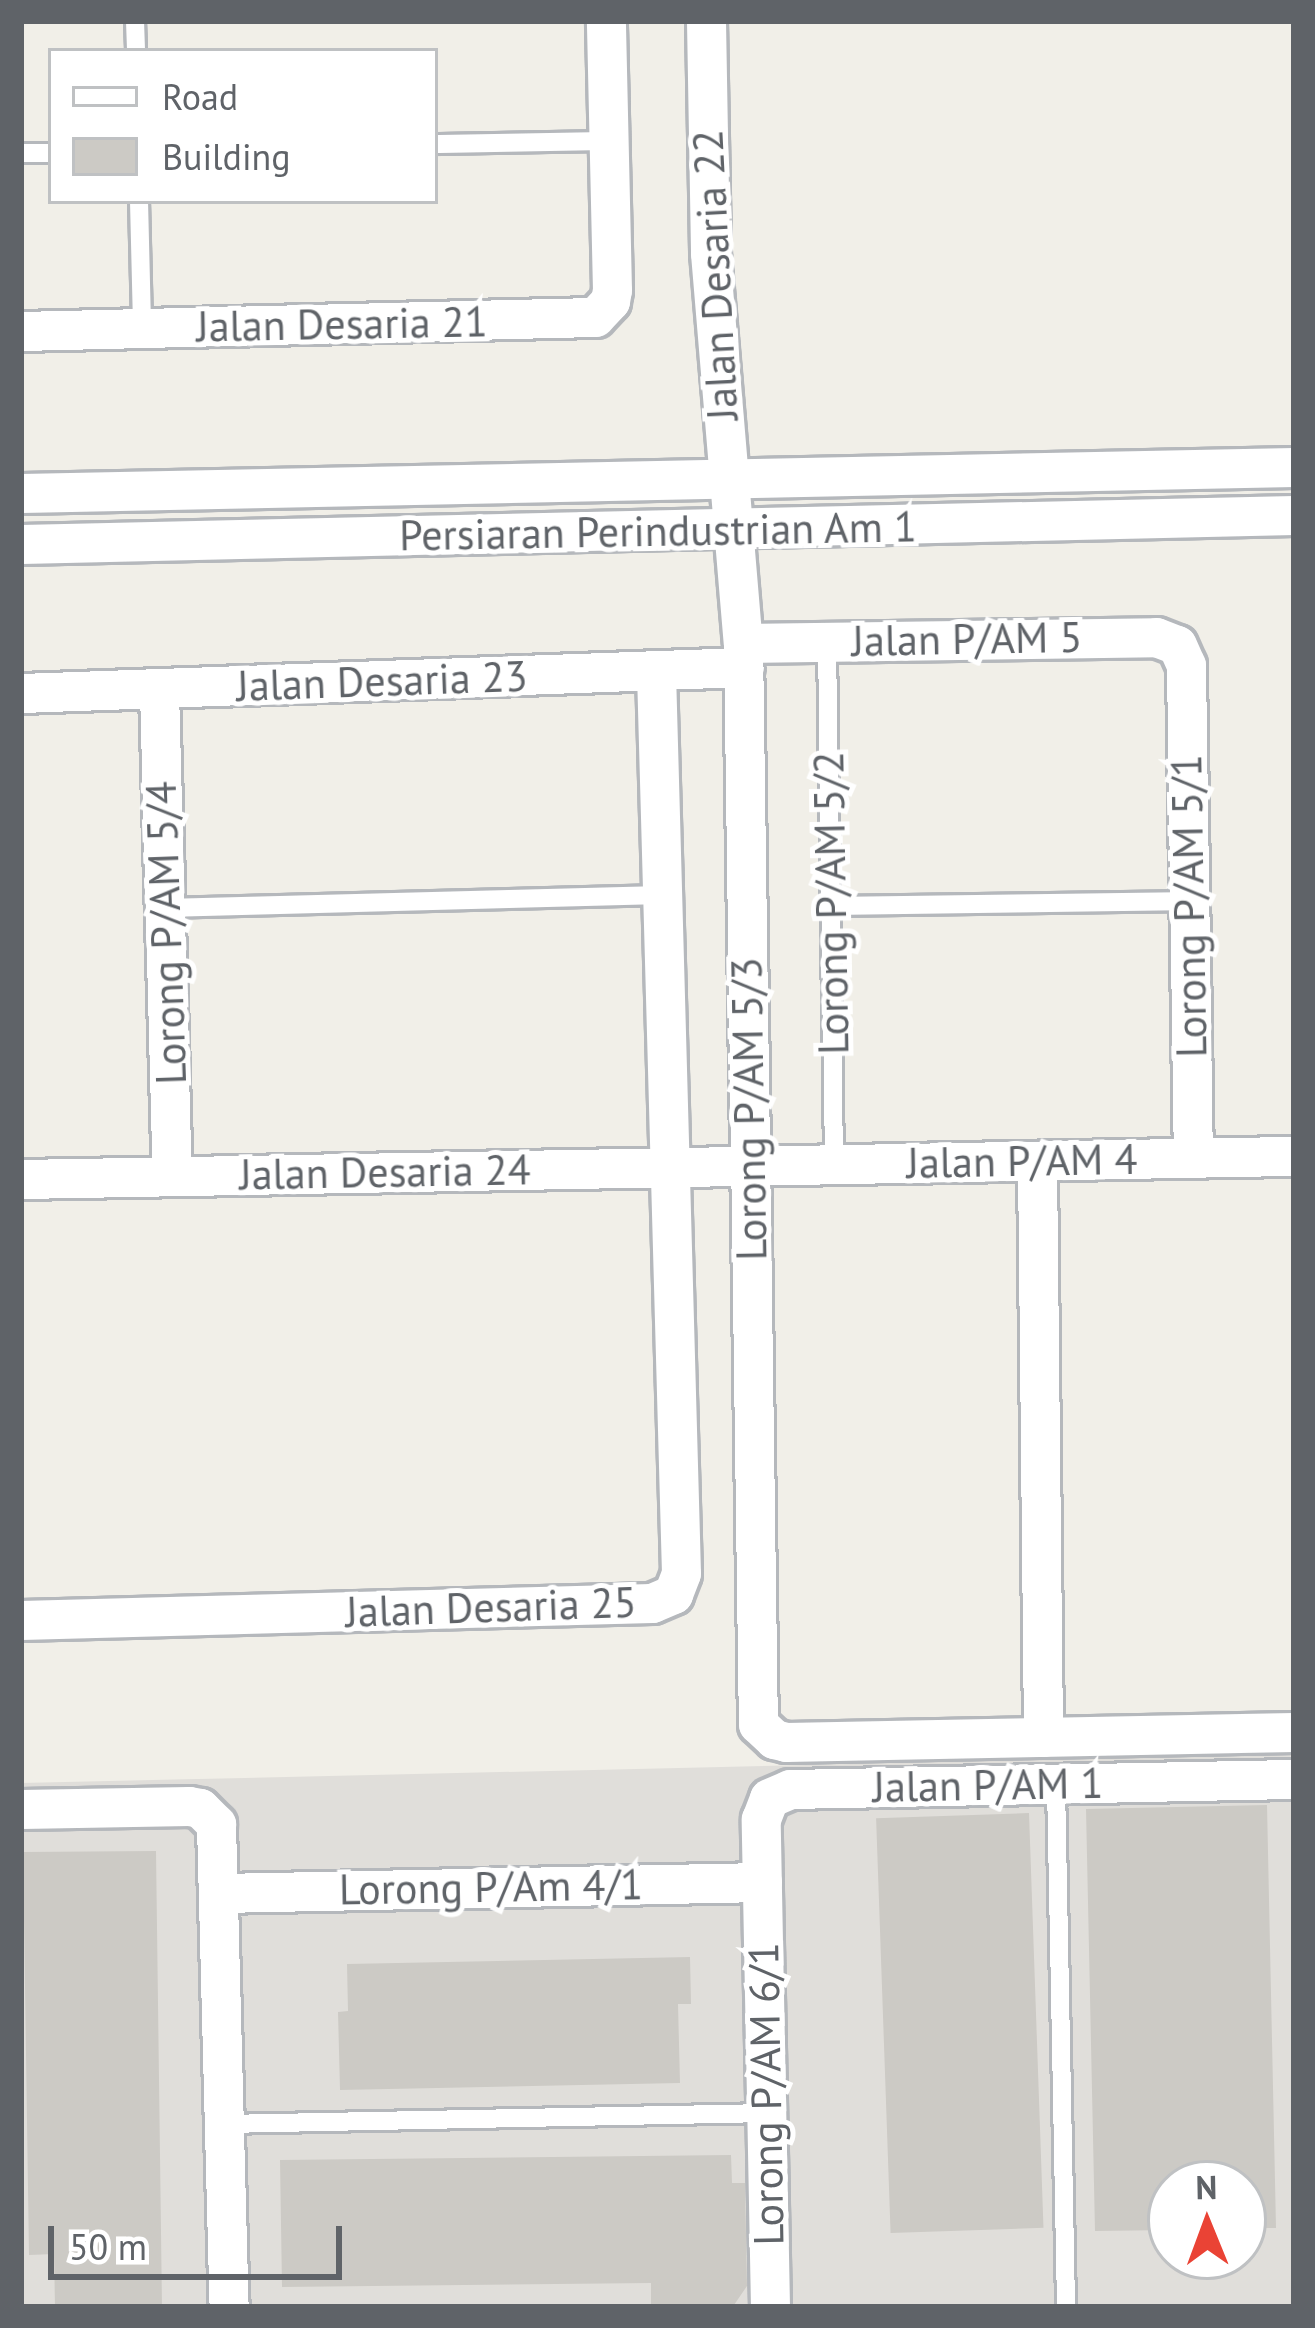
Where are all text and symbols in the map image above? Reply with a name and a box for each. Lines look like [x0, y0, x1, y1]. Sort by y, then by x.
legend [48, 48, 438, 204]
text: Road [162, 73, 238, 120]
street label: Jalan Desaria 22 [682, 128, 748, 422]
text: Building [162, 133, 291, 180]
street label: Jalan Desaria 21 [196, 296, 488, 352]
street label: Persiaran Perindustrian Am 1 [398, 501, 918, 561]
street label: Jalan P/AM 5 [851, 612, 1083, 666]
street label: Jalan Desaria 23 [236, 651, 528, 711]
street label: Lorong P/AM 5/2 [803, 751, 859, 1055]
street label: Lorong P/AM 5/1 [1161, 754, 1217, 1058]
street label: Lorong P/AM 5/4 [136, 781, 196, 1085]
street label: Lorong P/AM 5/3 [721, 957, 777, 1261]
street label: Jalan P/AM 4 [906, 1134, 1138, 1188]
street label: Jalan Desaria 24 [239, 1144, 531, 1200]
street label: Jalan Desaria 25 [345, 1577, 637, 1637]
street label: Jalan P/AM 1 [872, 1758, 1104, 1812]
street label: Lorong P/Am 4/1 [339, 1859, 643, 1915]
street label: Lorong P/AM 6/1 [738, 1942, 794, 2246]
north arrow [1147, 2160, 1267, 2280]
text: N [1195, 2165, 1218, 2208]
scale bar [54, 2202, 348, 2276]
text: 50 m [69, 2223, 147, 2270]

